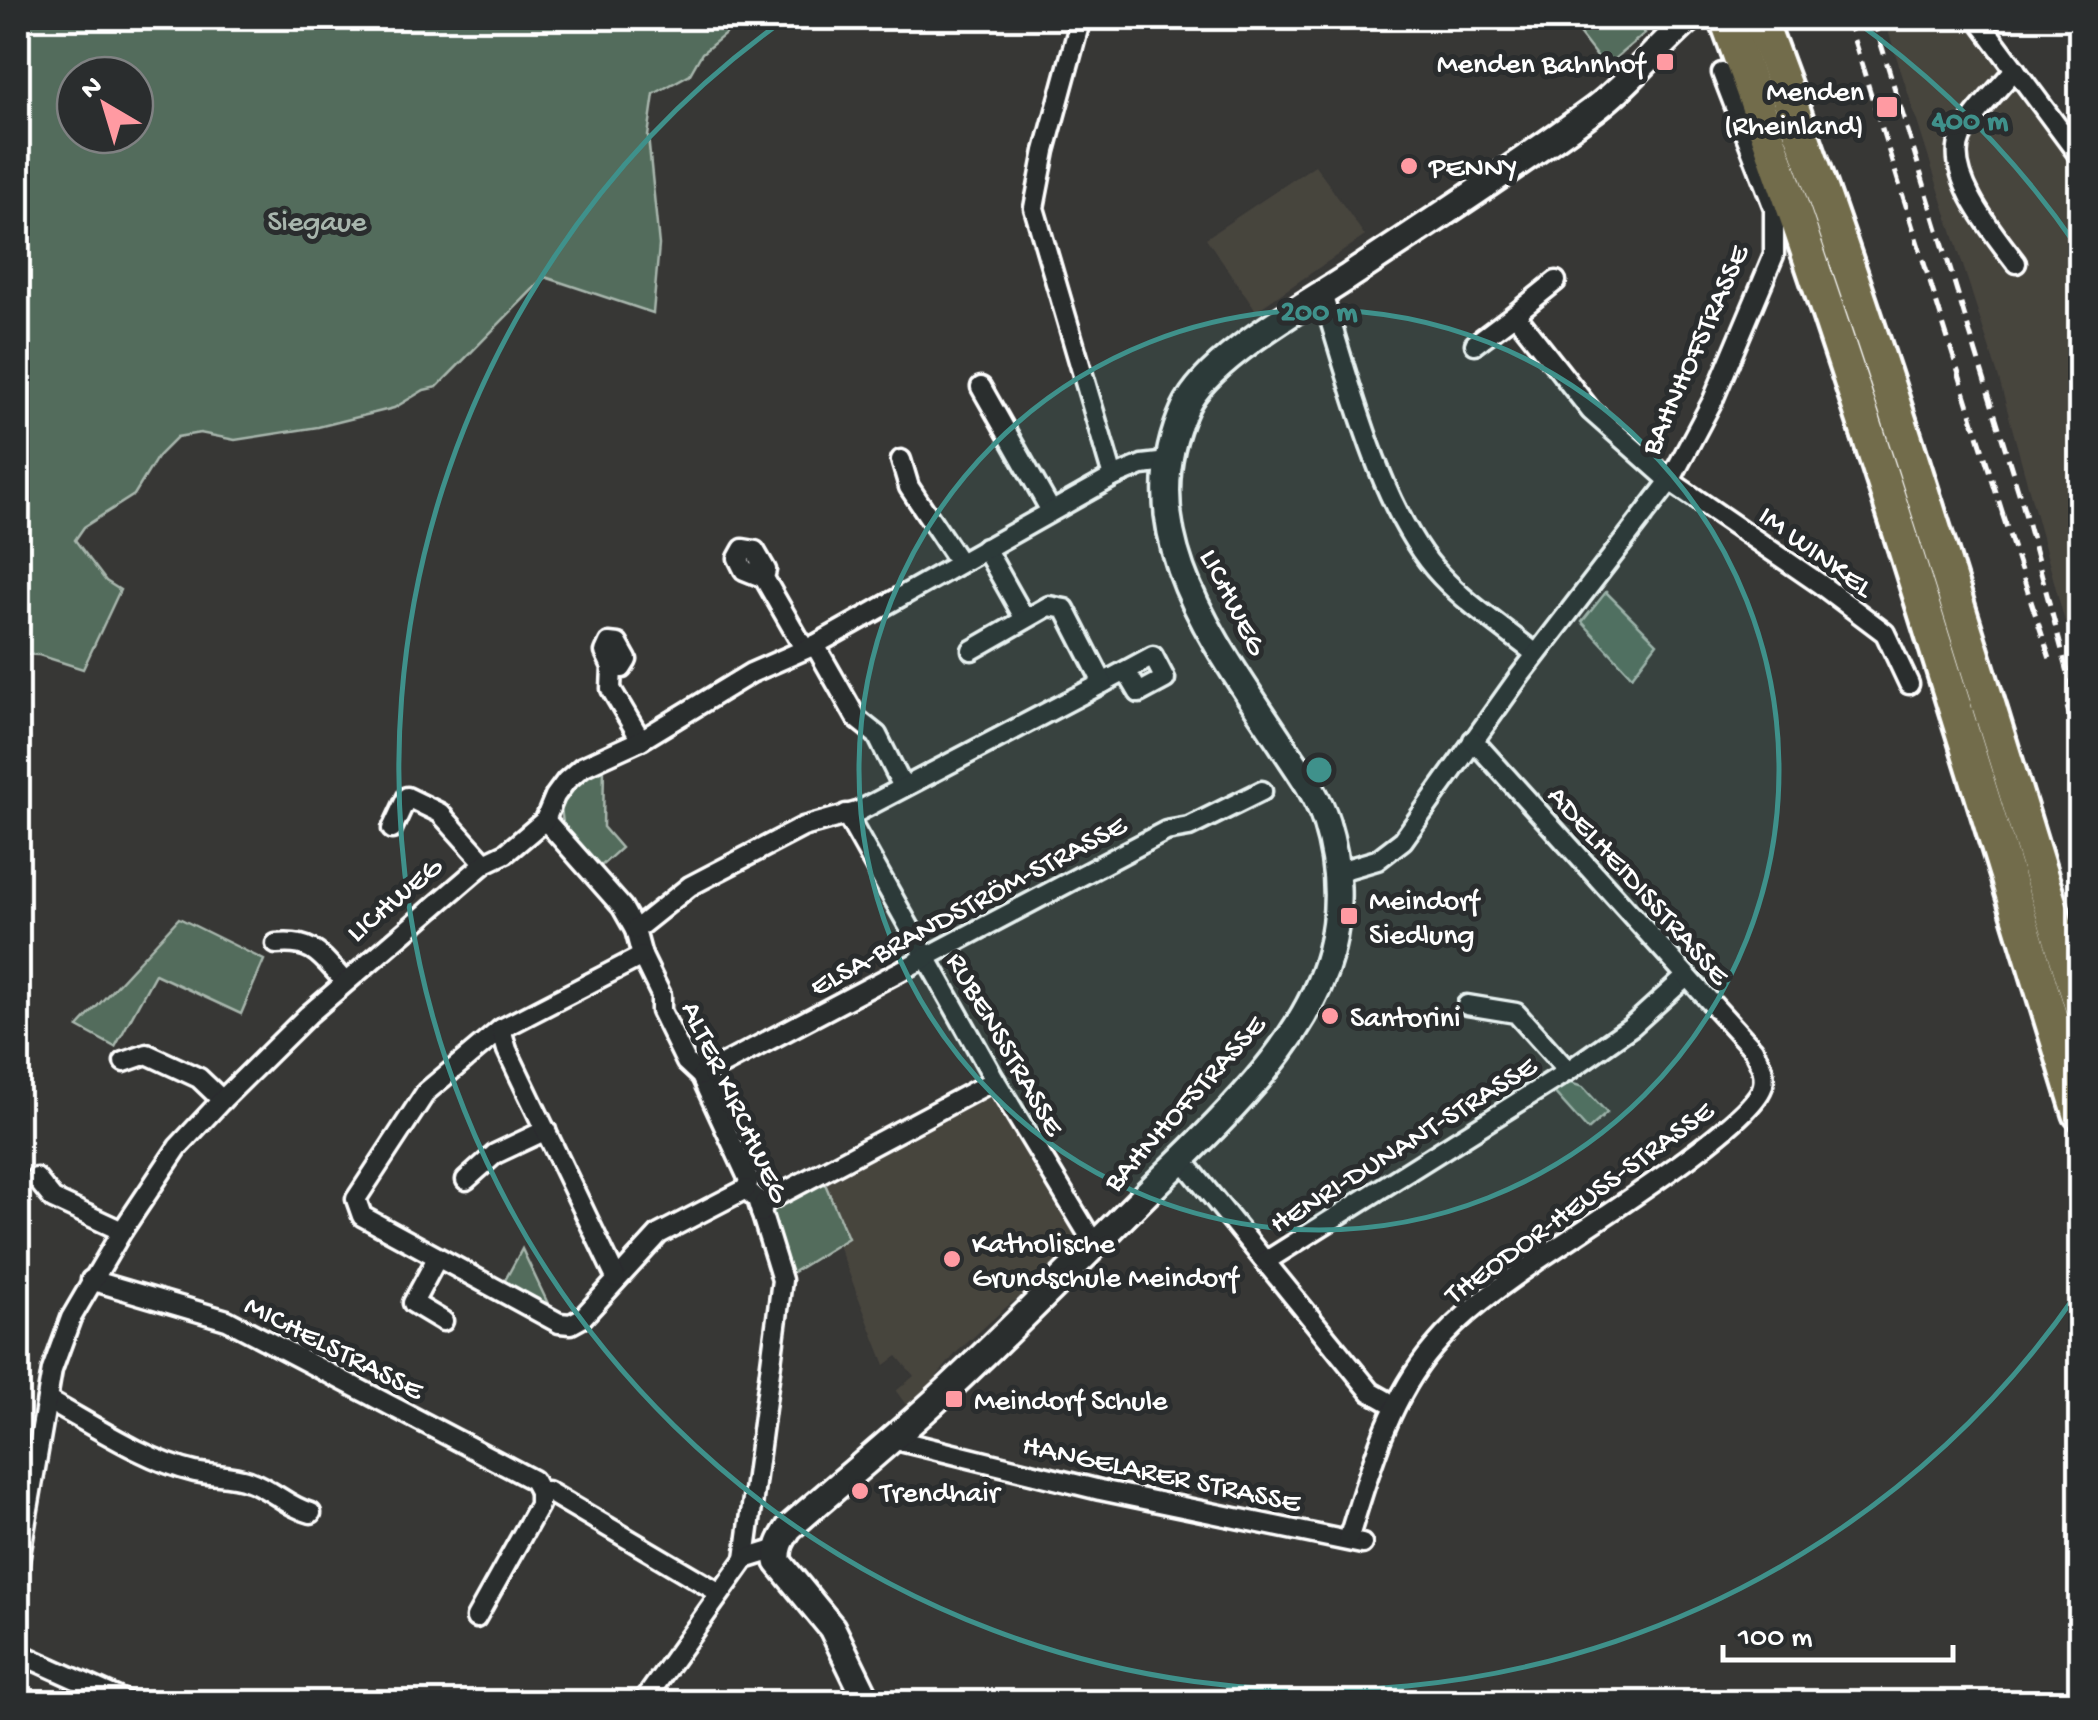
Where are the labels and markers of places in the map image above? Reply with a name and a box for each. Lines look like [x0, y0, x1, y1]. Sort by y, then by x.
place label: Menden Bahnhof [1437, 49, 1648, 84]
marker: Menden Bahnhof [1654, 51, 1676, 73]
place label: Menden (Rheinland) [1724, 77, 1864, 146]
marker: Menden (Rheinland) [1874, 94, 1900, 120]
place label: PENNY [1428, 153, 1517, 188]
marker: PENNY [1398, 155, 1420, 177]
centre of rings [1301, 752, 1337, 788]
place label: Meindorf Siedlung [1369, 886, 1482, 955]
marker: Meindorf Siedlung [1338, 905, 1360, 927]
place label: Santorini [1350, 1003, 1461, 1038]
marker: Santorini [1319, 1005, 1341, 1027]
place label: Katholische Grundschule Meindorf [972, 1229, 1241, 1298]
marker: Katholische Grundschule Meindorf [941, 1248, 963, 1270]
place label: Meindorf Schule [974, 1386, 1168, 1421]
marker: Meindorf Schule [943, 1388, 965, 1410]
place label: Trendhair [878, 1478, 1002, 1513]
marker: Trendhair [849, 1480, 871, 1502]

